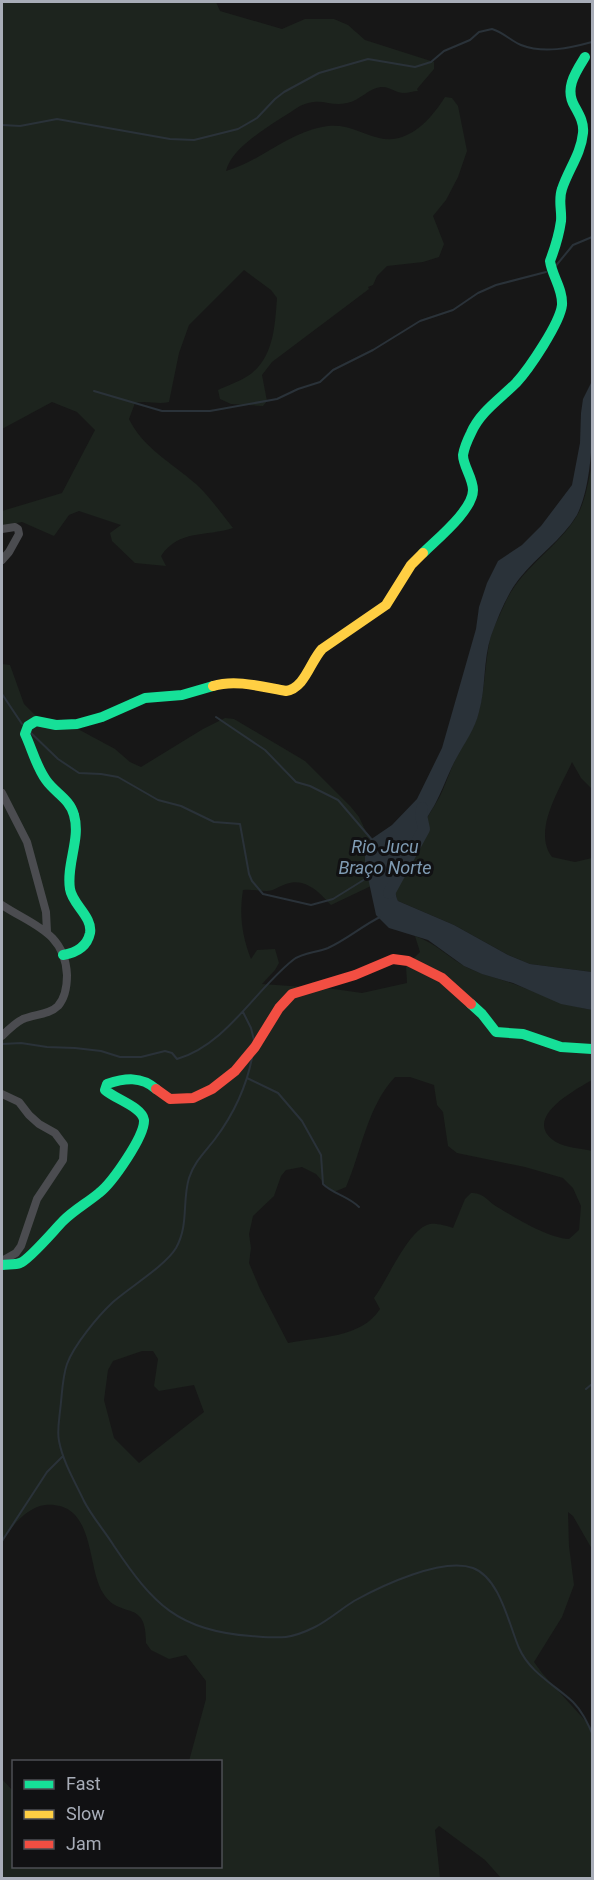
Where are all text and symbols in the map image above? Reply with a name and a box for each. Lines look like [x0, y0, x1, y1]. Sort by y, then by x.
water label: Rio Jucu Braço Norte [338, 836, 432, 878]
legend [12, 1760, 222, 1868]
text: Fast [66, 1773, 101, 1794]
text: Slow [66, 1803, 105, 1824]
text: Jam [66, 1833, 102, 1854]

